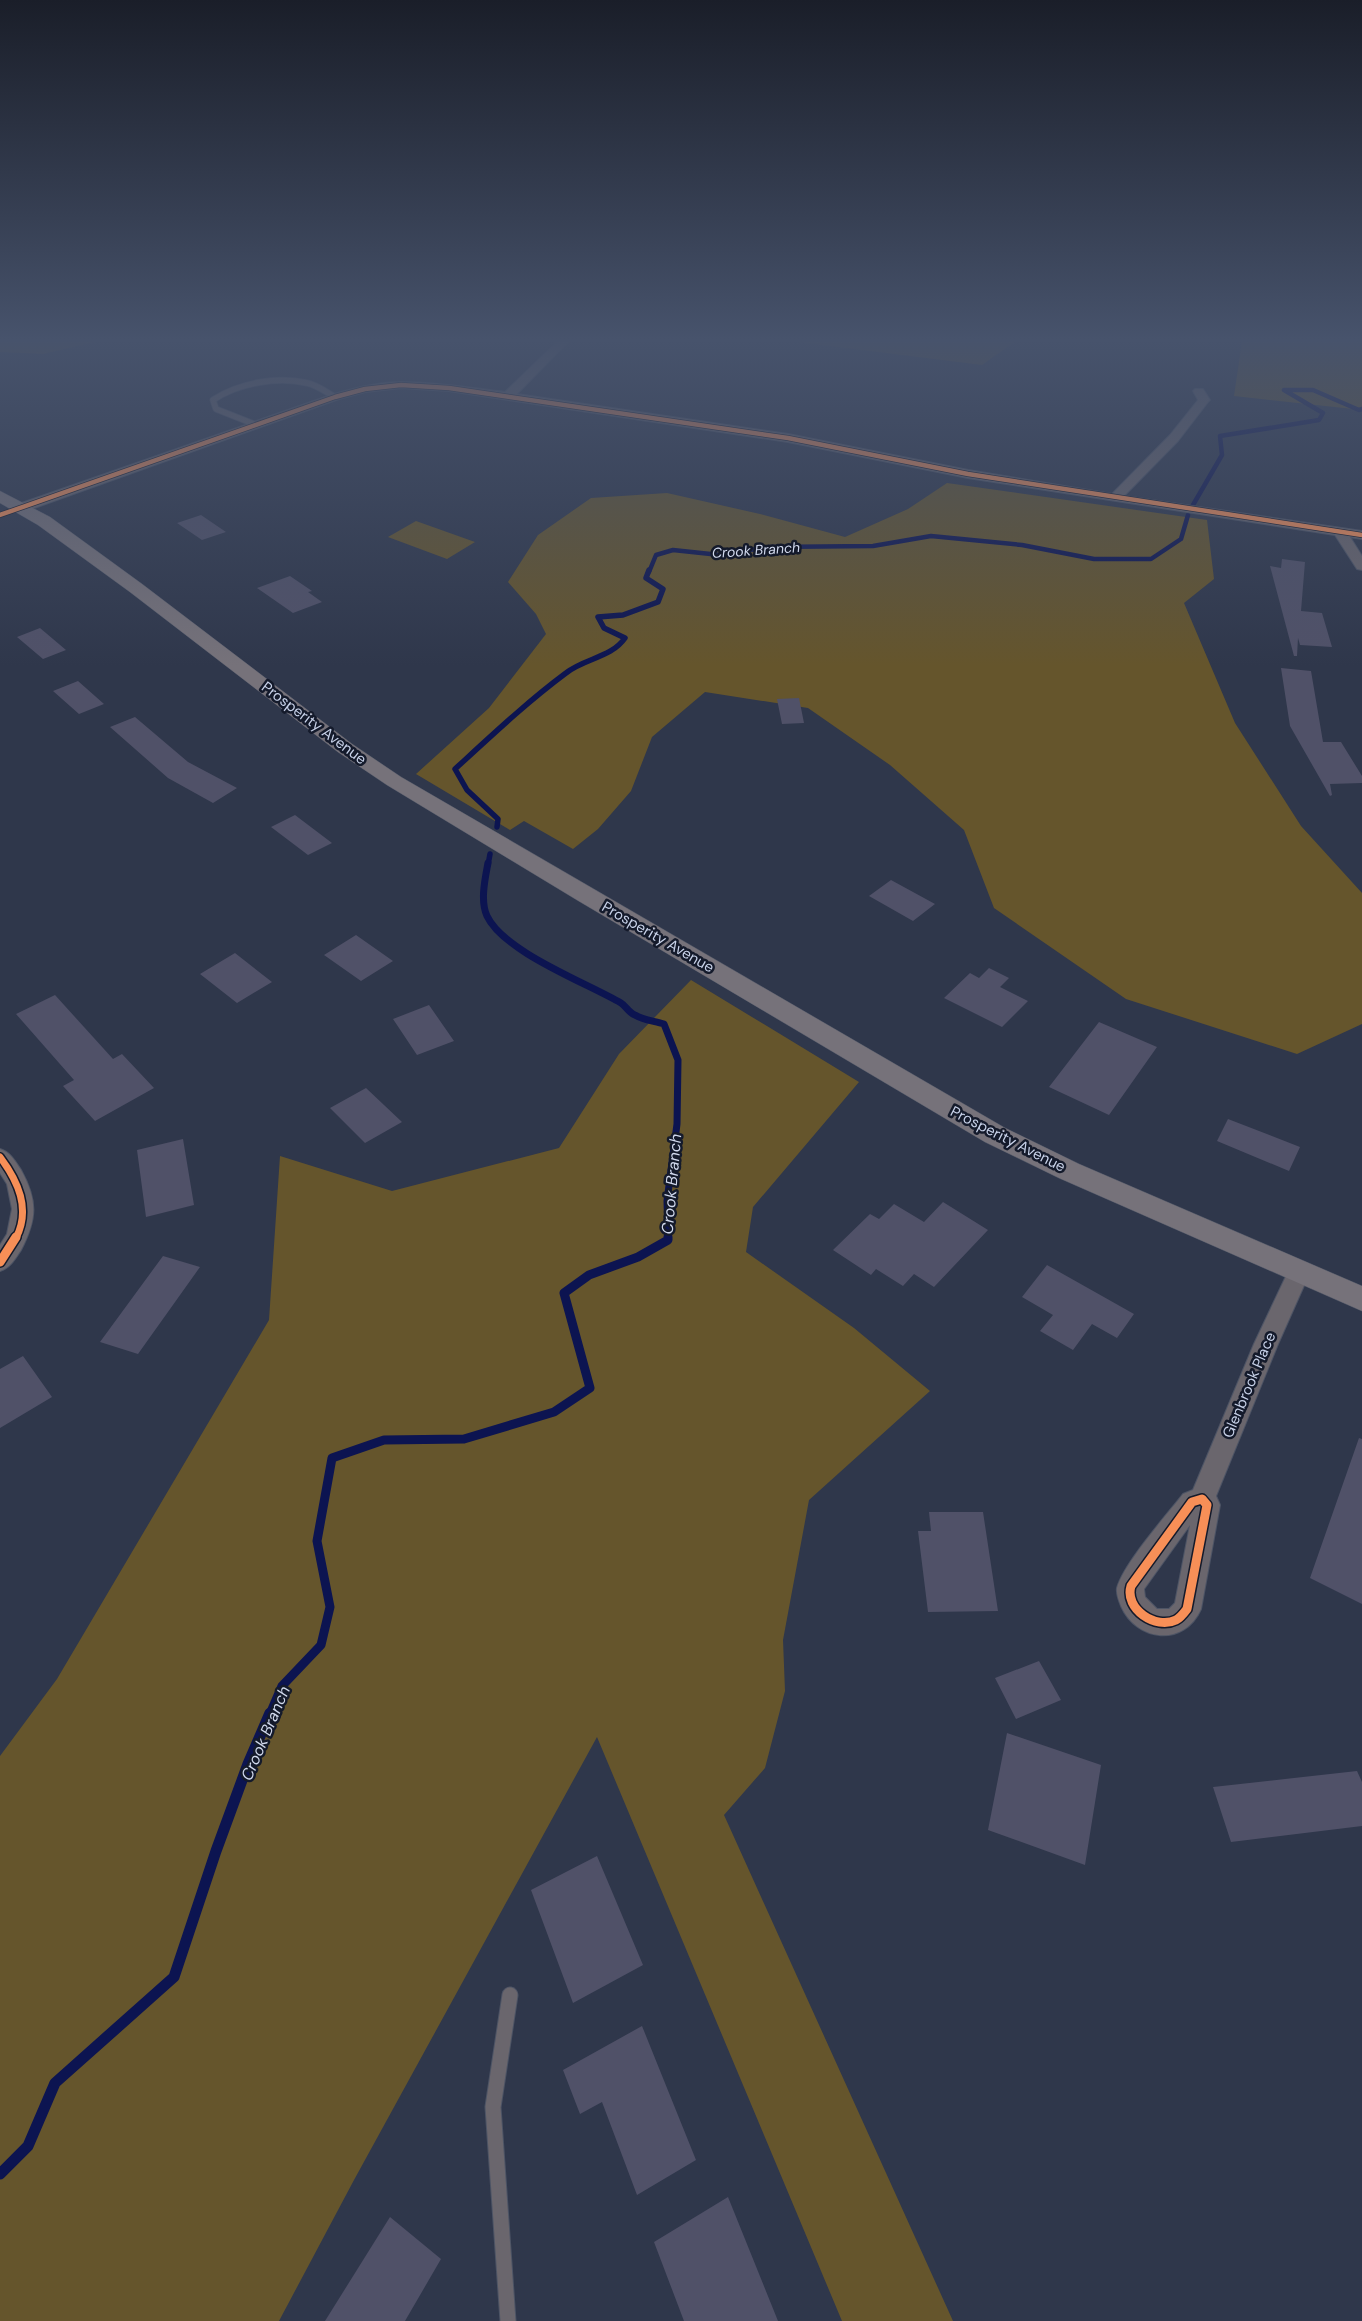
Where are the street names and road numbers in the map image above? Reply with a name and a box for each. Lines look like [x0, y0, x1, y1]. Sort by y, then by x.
street label: Prosperity Avenue [257, 677, 371, 769]
street label: Prosperity Avenue [598, 897, 718, 977]
street label: Prosperity Avenue [947, 1101, 1069, 1177]
street label: Glenbrook Place [1218, 1329, 1280, 1441]

